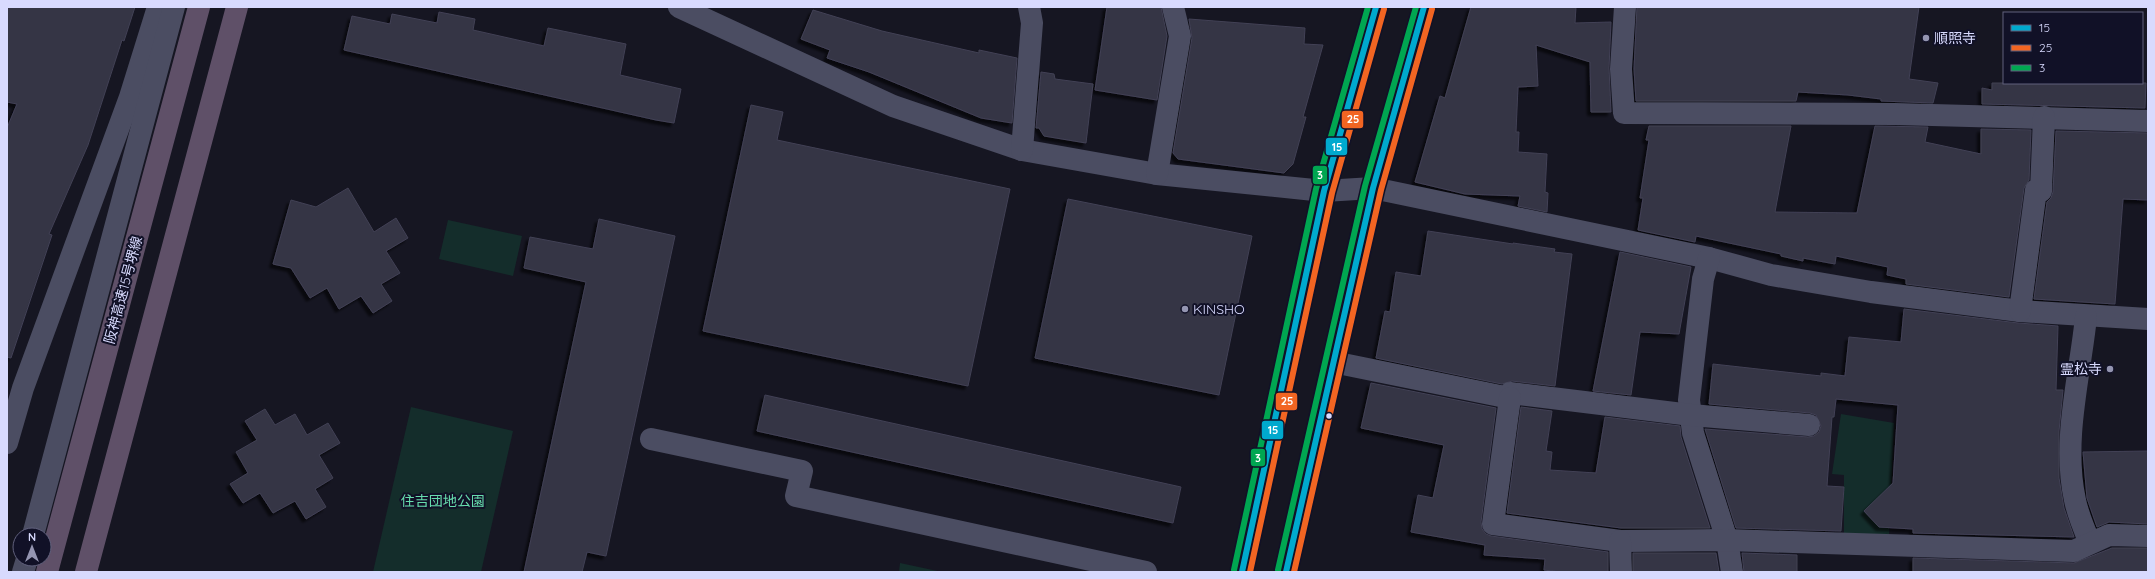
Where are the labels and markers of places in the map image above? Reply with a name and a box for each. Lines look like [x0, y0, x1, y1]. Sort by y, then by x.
place label: 順照寺 [1934, 29, 1976, 47]
marker: 順照寺 [1921, 33, 1931, 43]
place label: KINSHO [1193, 300, 1245, 318]
marker: KINSHO [1180, 304, 1190, 314]
place label: 霊松寺 [2060, 360, 2102, 378]
marker: 霊松寺 [2105, 364, 2115, 374]
unlabelled marker [1324, 411, 1334, 421]

